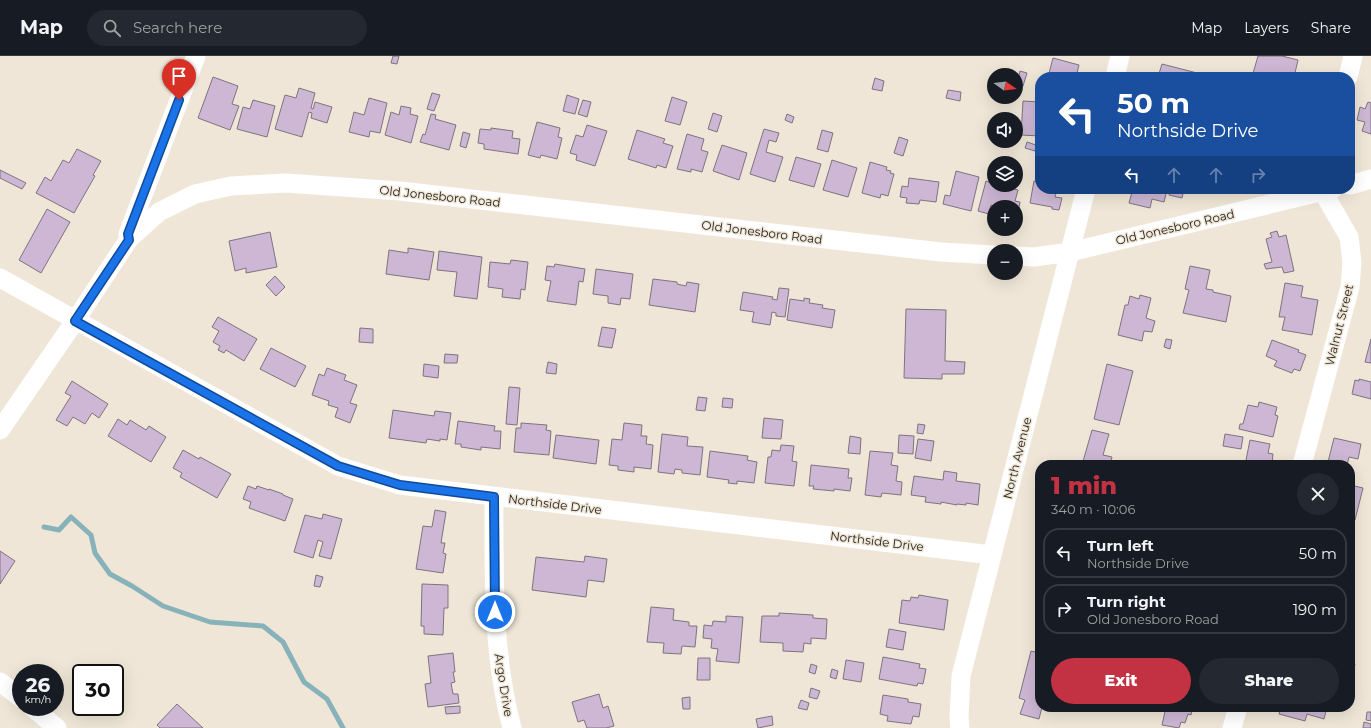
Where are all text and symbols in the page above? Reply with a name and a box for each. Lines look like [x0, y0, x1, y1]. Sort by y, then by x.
search box [87, 10, 367, 46]
text: Map [20, 16, 63, 39]
icon: search [101, 17, 123, 39]
text: Search here [133, 18, 222, 37]
text: Map [1191, 19, 1222, 37]
text: Layers [1244, 19, 1289, 37]
text: Share [1311, 19, 1351, 37]
pin [162, 59, 196, 100]
icon: arrive [168, 65, 190, 87]
north arrow [987, 68, 1023, 104]
map controls [987, 68, 1023, 280]
text: 50 m [1117, 86, 1190, 120]
icon: left [1051, 88, 1103, 140]
button: sound [987, 112, 1023, 148]
text: Northside Drive [1117, 120, 1258, 142]
button: layers [987, 156, 1023, 192]
icon: left [1121, 164, 1143, 186]
icon: ahead [1163, 164, 1185, 186]
icon: ahead [1205, 164, 1227, 186]
icon: right [1247, 164, 1269, 186]
street label: Old Jonesboro Road [379, 182, 501, 210]
button: + [987, 200, 1023, 236]
street label: Old Jonesboro Road [1114, 206, 1236, 248]
street label: Old Jonesboro Road [701, 217, 823, 247]
button: − [987, 244, 1023, 280]
street label: Walnut Street [1322, 283, 1356, 367]
street label: North Avenue [1000, 416, 1034, 500]
text: 1 min [1051, 471, 1117, 500]
button: close [1297, 473, 1339, 515]
street label: Northside Drive [507, 491, 603, 517]
text: 340 m · 10:06 [1051, 501, 1135, 517]
street label: Northside Drive [829, 528, 925, 554]
text: Turn left [1087, 536, 1154, 555]
icon: left [1053, 542, 1075, 564]
text: 50 m [1299, 544, 1337, 563]
text: Northside Drive [1087, 555, 1189, 571]
position arrow [474, 591, 516, 633]
text: Turn right [1087, 592, 1166, 611]
icon: right [1053, 598, 1075, 620]
text: 190 m [1293, 600, 1337, 619]
text: Old Jonesboro Road [1087, 611, 1219, 627]
street label: Argo Drive [492, 652, 516, 718]
button: Exit [1051, 658, 1191, 704]
button: Share [1199, 658, 1339, 704]
speed limit sign: 30 [72, 664, 124, 716]
text: 26 [26, 673, 50, 697]
text: km/h [25, 693, 51, 706]

